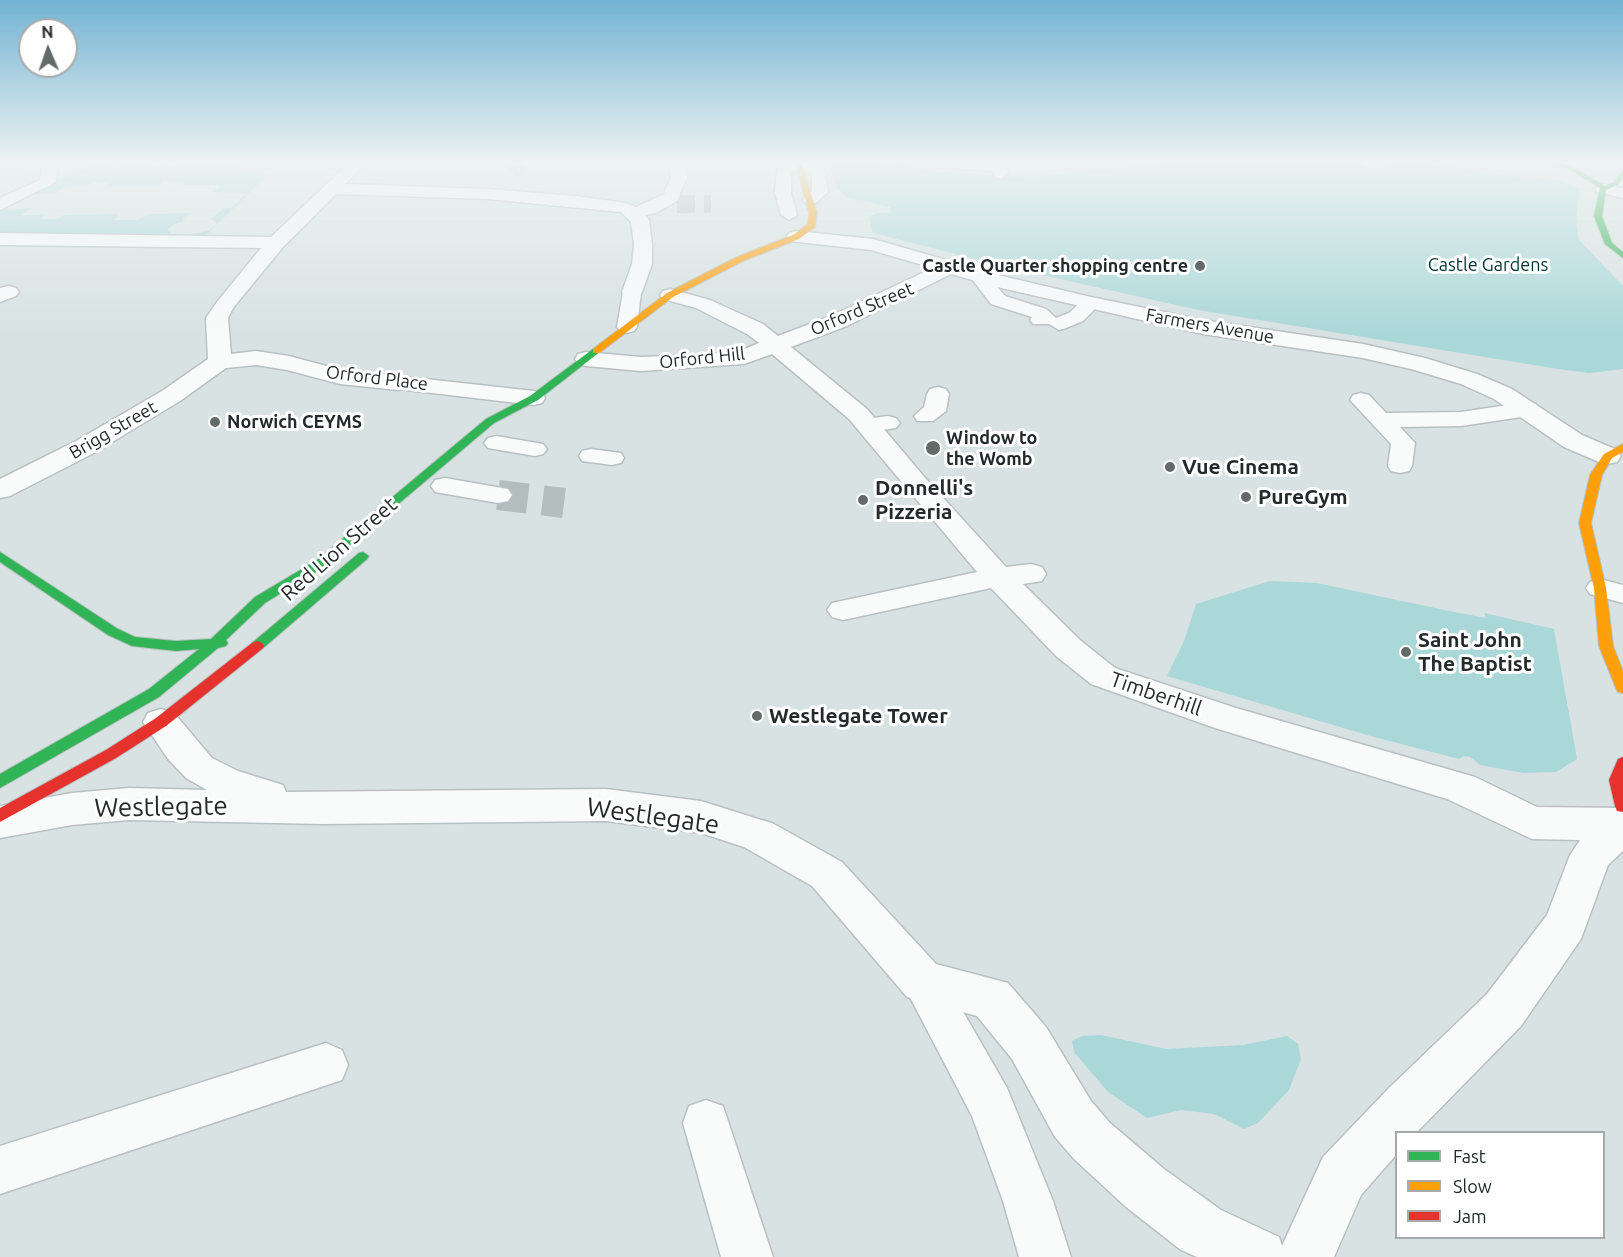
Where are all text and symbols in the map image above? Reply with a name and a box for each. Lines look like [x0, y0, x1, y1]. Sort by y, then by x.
north arrow [18, 18, 78, 78]
text: N [41, 23, 54, 41]
park label: Castle Gardens [1428, 254, 1548, 276]
place label: Castle Quarter shopping centre [922, 255, 1188, 277]
marker: Castle Quarter shopping centre [1193, 259, 1207, 273]
street label: Orford Street [807, 278, 917, 340]
street label: Farmers Avenue [1144, 304, 1276, 348]
street label: Orford Hill [658, 343, 746, 373]
street label: Orford Place [325, 361, 429, 395]
street label: Brigg Street [65, 396, 161, 464]
place label: Norwich CEYMS [227, 411, 362, 433]
marker: Norwich CEYMS [208, 415, 222, 429]
place label: Window to the Womb [946, 427, 1037, 470]
marker: Window to the Womb [924, 439, 942, 457]
place label: Vue Cinema [1182, 454, 1299, 480]
marker: Vue Cinema [1163, 460, 1177, 474]
place label: Donnelli's Pizzeria [875, 475, 973, 525]
place label: PureGym [1258, 484, 1348, 510]
marker: PureGym [1239, 490, 1253, 504]
street label: Red Lion Street [276, 492, 402, 606]
marker: Donnelli's Pizzeria [856, 493, 870, 507]
place label: Saint John The Baptist [1418, 627, 1532, 677]
marker: Saint John The Baptist [1399, 645, 1413, 659]
street label: Timberhill [1107, 667, 1205, 721]
place label: Westlegate Tower [769, 703, 948, 729]
marker: Westlegate Tower [750, 709, 764, 723]
street label: Westlegate [94, 790, 228, 824]
street label: Westlegate [585, 791, 721, 841]
legend [1395, 1131, 1605, 1239]
text: Fast [1453, 1146, 1486, 1166]
text: Slow [1453, 1176, 1492, 1196]
text: Jam [1453, 1206, 1487, 1226]

